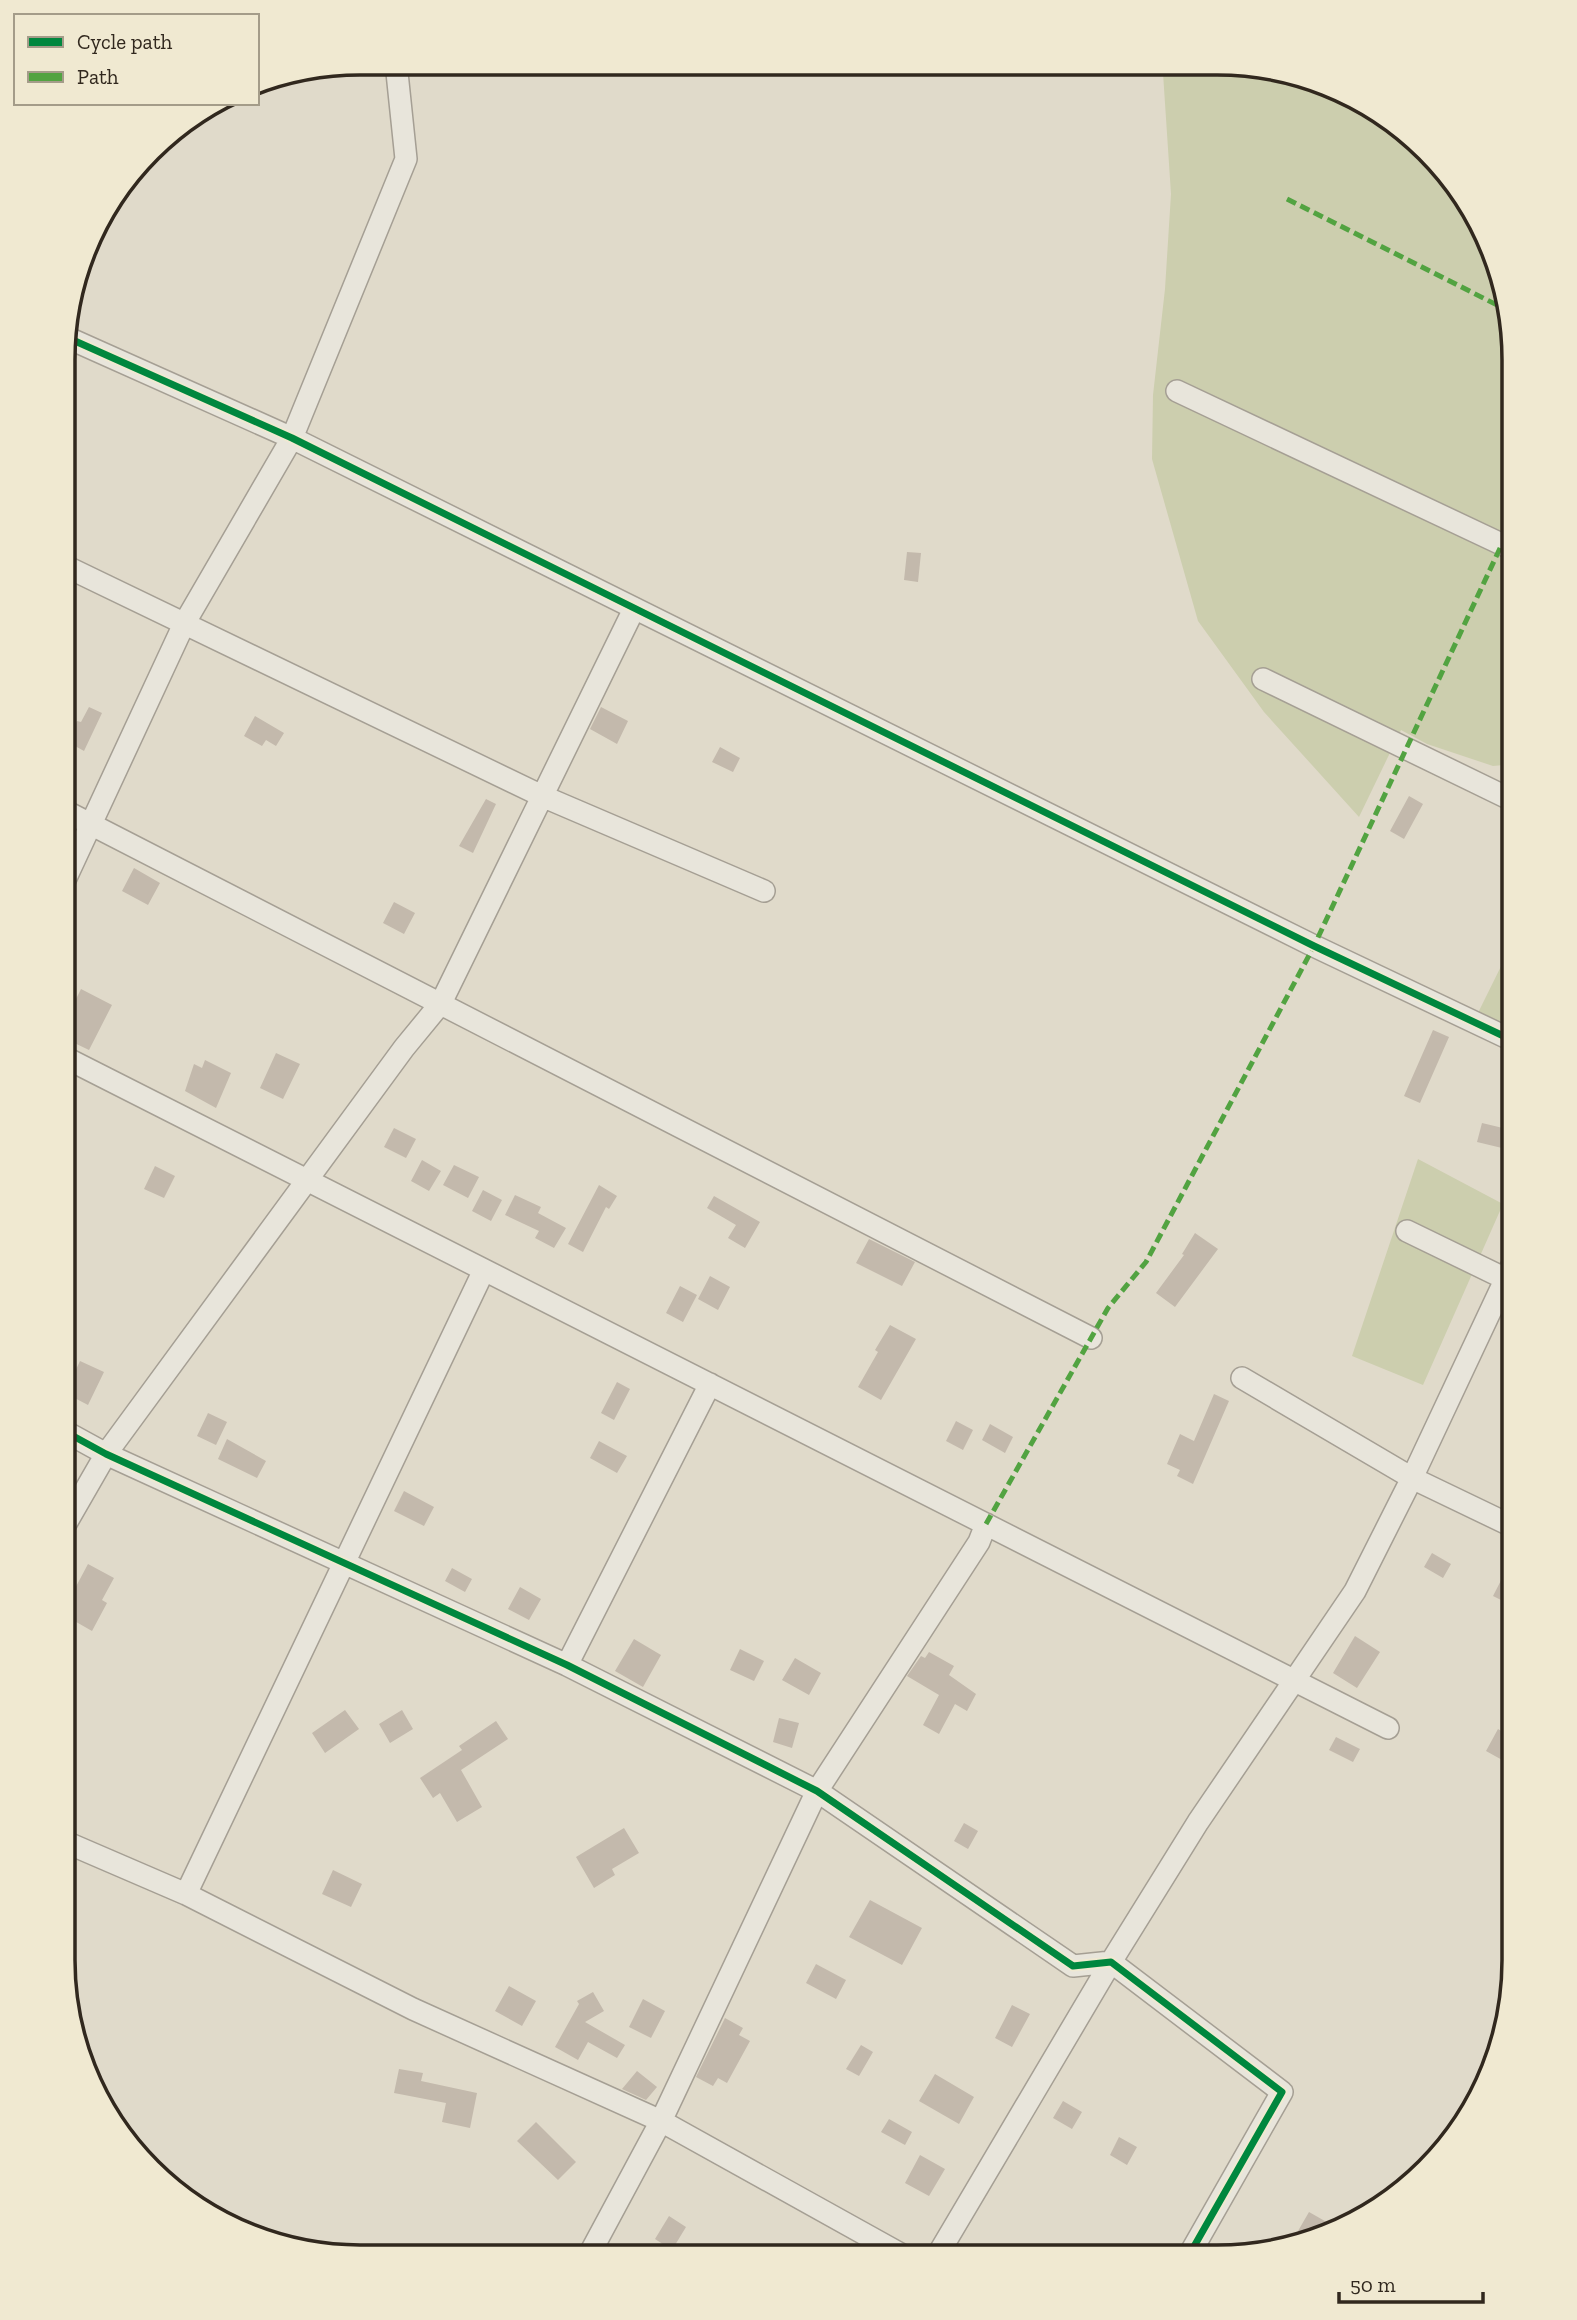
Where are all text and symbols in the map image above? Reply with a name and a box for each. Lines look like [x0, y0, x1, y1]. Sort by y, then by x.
legend [14, 14, 259, 105]
text: Cycle path [77, 29, 172, 54]
text: Path [77, 64, 119, 89]
scale bar [1339, 2260, 1482, 2304]
text: 50 m [1350, 2272, 1396, 2297]

